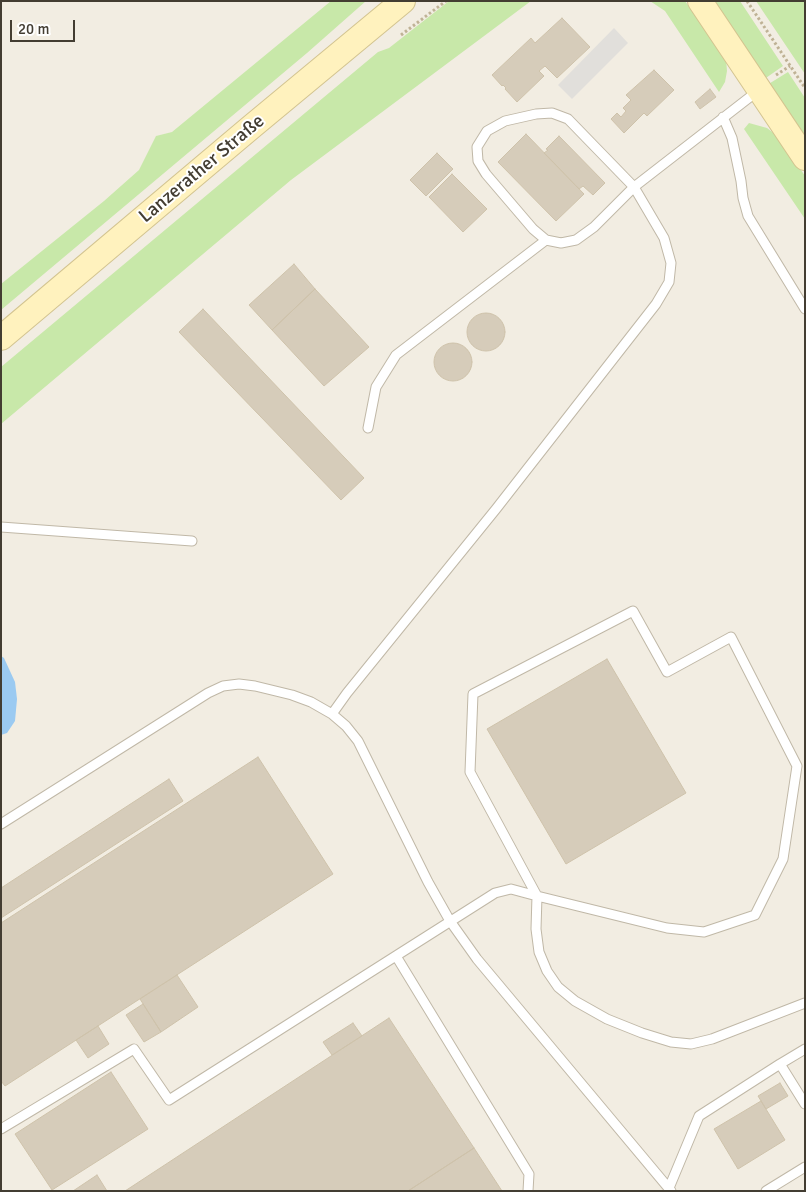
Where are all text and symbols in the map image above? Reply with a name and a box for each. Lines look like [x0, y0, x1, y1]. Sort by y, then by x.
scale bar [12, 10, 78, 42]
text: 20 m [18, 20, 49, 38]
street label: Lanzerather Straße [135, 110, 269, 228]

